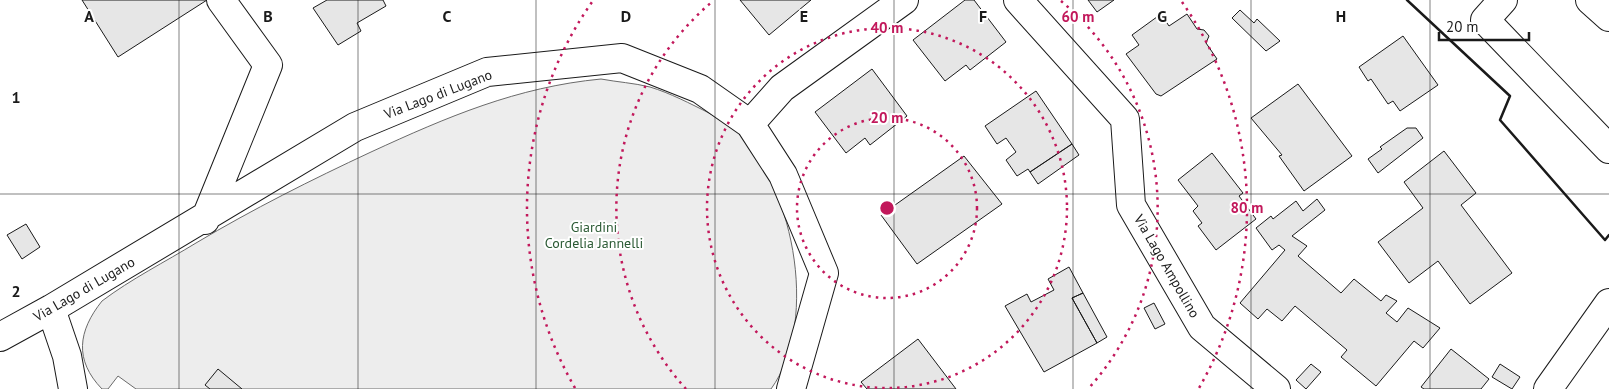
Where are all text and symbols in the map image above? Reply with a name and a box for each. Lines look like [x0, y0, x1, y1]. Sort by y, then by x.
text: A [84, 6, 94, 26]
text: B [263, 6, 273, 26]
text: C [443, 6, 452, 26]
text: D [621, 6, 631, 26]
text: E [800, 6, 808, 26]
text: F [979, 6, 987, 26]
text: G [1157, 6, 1167, 26]
text: H [1336, 6, 1346, 26]
text: 60 m [1062, 7, 1094, 26]
scale bar [1439, 10, 1529, 42]
text: 20 m [1446, 17, 1479, 36]
text: 40 m [871, 18, 903, 37]
street label: Via Lago di Lugano [381, 65, 495, 123]
text: 1 [11, 87, 21, 107]
text: 20 m [871, 108, 903, 127]
text: 80 m [1231, 198, 1263, 217]
centre of rings [878, 199, 896, 217]
street label: Via Lago Ampollino [1130, 210, 1204, 321]
park label: Giardini Cordelia Jannelli [545, 218, 643, 252]
street label: Via Lago di Lugano [29, 253, 138, 326]
text: 2 [11, 281, 21, 301]

